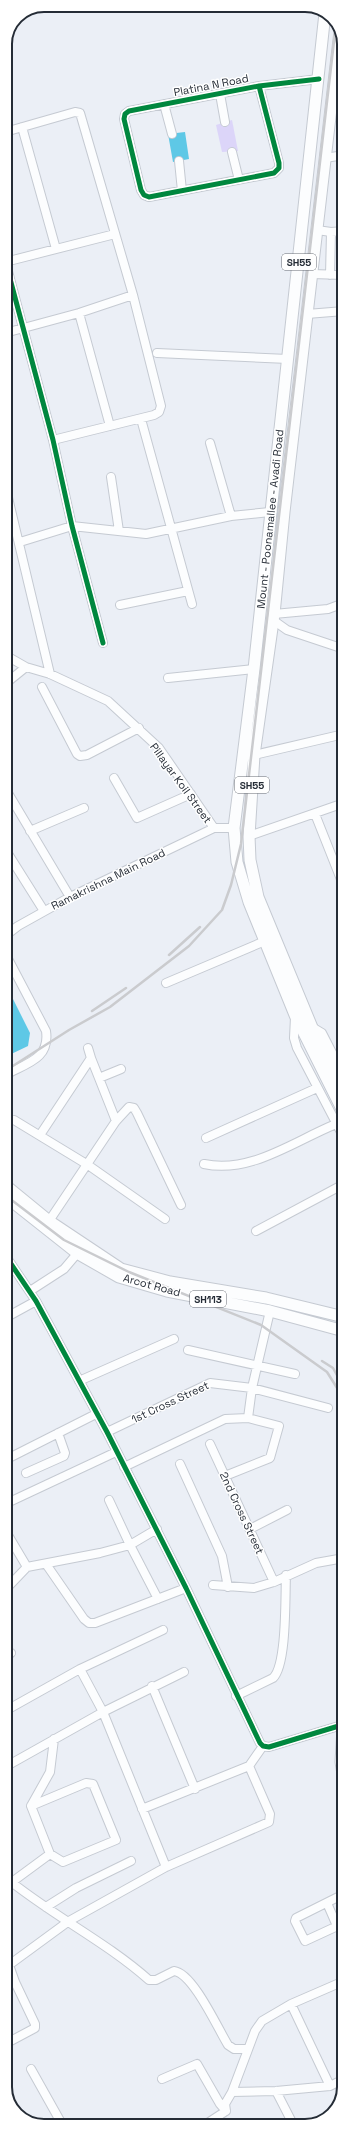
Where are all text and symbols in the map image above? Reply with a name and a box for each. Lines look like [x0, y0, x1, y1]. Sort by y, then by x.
street label: Platina N Road [172, 71, 250, 99]
road number: SH55 [282, 254, 316, 270]
street label: Mount - Poonamallee - Avadi Road [254, 429, 286, 609]
street label: Pillayar Koil Street [147, 740, 215, 826]
road number: SH55 [235, 777, 269, 793]
street label: Ramakrishna Main Road [49, 845, 167, 913]
street label: Arcot Road [122, 1271, 182, 1299]
road number: SH113 [190, 1291, 226, 1307]
street label: 1st Cross Street [129, 1378, 211, 1426]
street label: 2nd Cross Street [217, 1470, 267, 1556]

